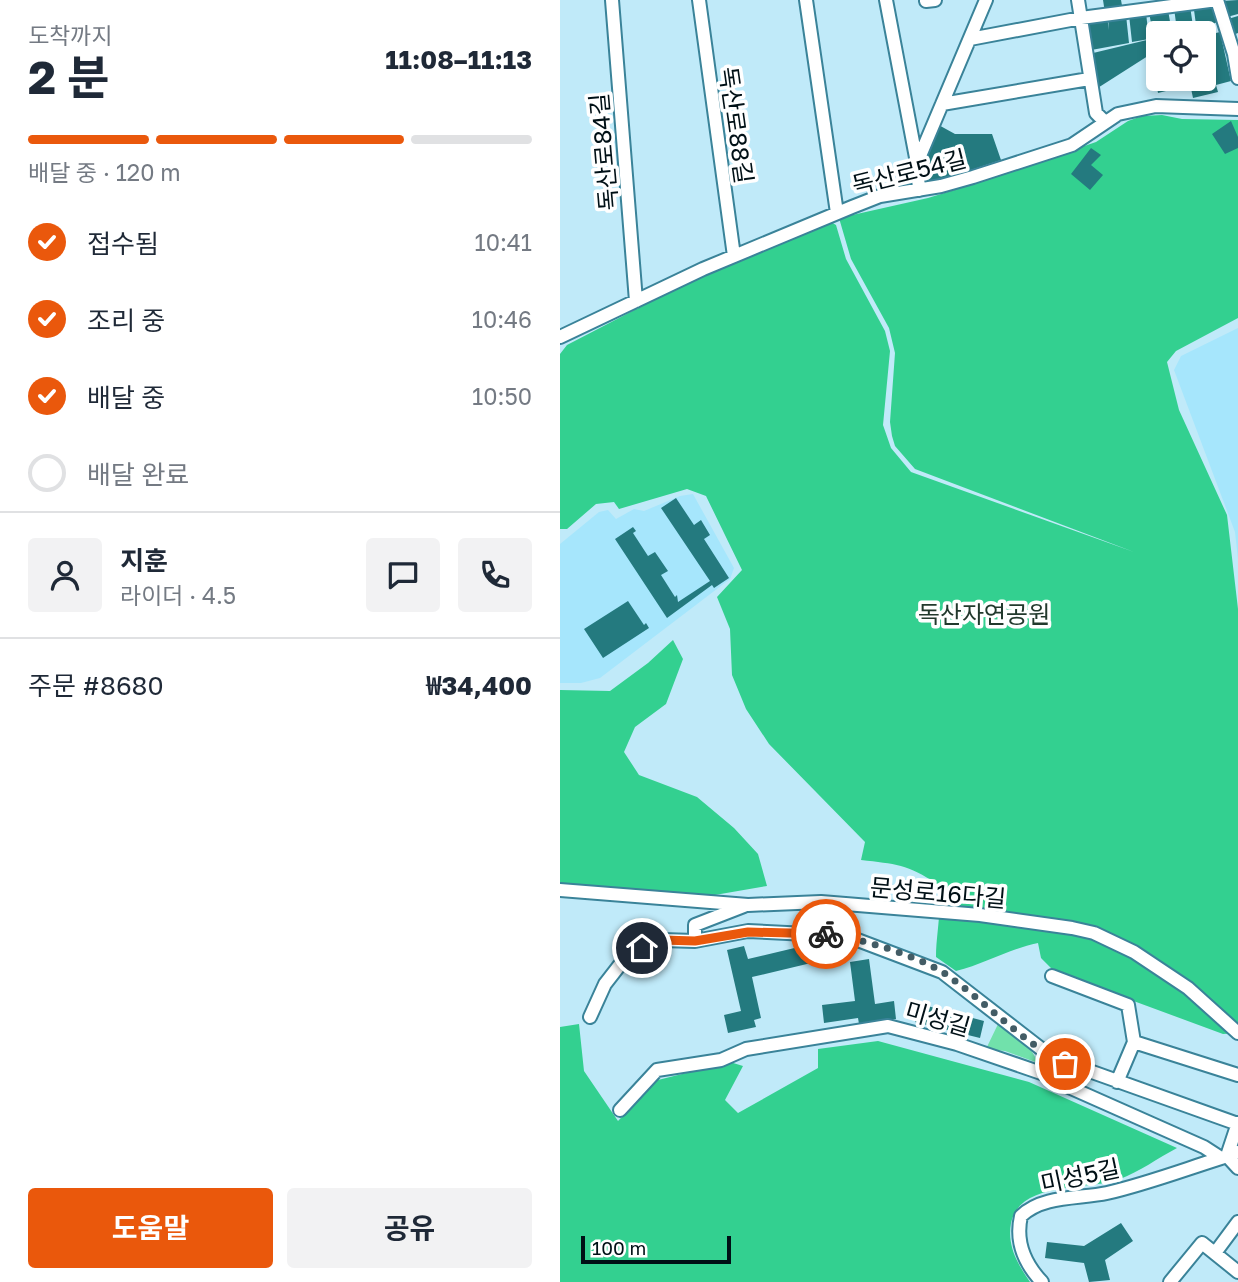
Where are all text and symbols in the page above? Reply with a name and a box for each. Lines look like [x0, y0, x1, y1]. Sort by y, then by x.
text: 도착까지 [28, 21, 113, 49]
map controls [1146, 21, 1216, 91]
button: locate [1146, 21, 1216, 91]
text: 11:08–11:13 [385, 44, 532, 75]
text: 2 분 [28, 49, 110, 104]
street label: 독산로88길 [714, 65, 760, 185]
street label: 독산로84길 [583, 92, 623, 212]
street label: 독산로54길 [849, 143, 969, 199]
text: 배달 중 · 120 m [28, 158, 181, 186]
icon: check [28, 223, 66, 261]
text: 접수됨 [87, 228, 159, 259]
text: 10:41 [475, 228, 532, 256]
icon: check [28, 300, 66, 338]
text: 조리 중 [87, 305, 165, 336]
text: 10:46 [472, 305, 532, 333]
icon: check [28, 377, 66, 415]
text: 배달 중 [87, 382, 165, 413]
text: 10:50 [472, 382, 532, 410]
text: 배달 완료 [87, 459, 189, 490]
button: person [28, 538, 102, 612]
button: chat [366, 538, 440, 612]
button: phone [458, 538, 532, 612]
text: 지훈 [120, 545, 168, 576]
text: 라이더 · 4.5 [120, 581, 236, 609]
park label: 독산자연공원 [918, 599, 1050, 628]
text: 주문 #8680 [28, 670, 164, 701]
text: ₩34,400 [426, 670, 532, 701]
street label: 문성로16다길 [869, 872, 1007, 912]
courier [791, 899, 861, 969]
icon: bike [807, 915, 845, 953]
pin [612, 918, 672, 978]
icon: home [623, 929, 661, 967]
street label: 미성길 [902, 995, 974, 1041]
pin [1035, 1034, 1095, 1094]
icon: bag [1046, 1045, 1084, 1083]
street label: 미성5길 [1038, 1152, 1122, 1198]
button: 도움말 [28, 1188, 273, 1268]
button: 공유 [287, 1188, 532, 1268]
scale bar [581, 1233, 732, 1265]
text: 100 m [592, 1236, 646, 1259]

